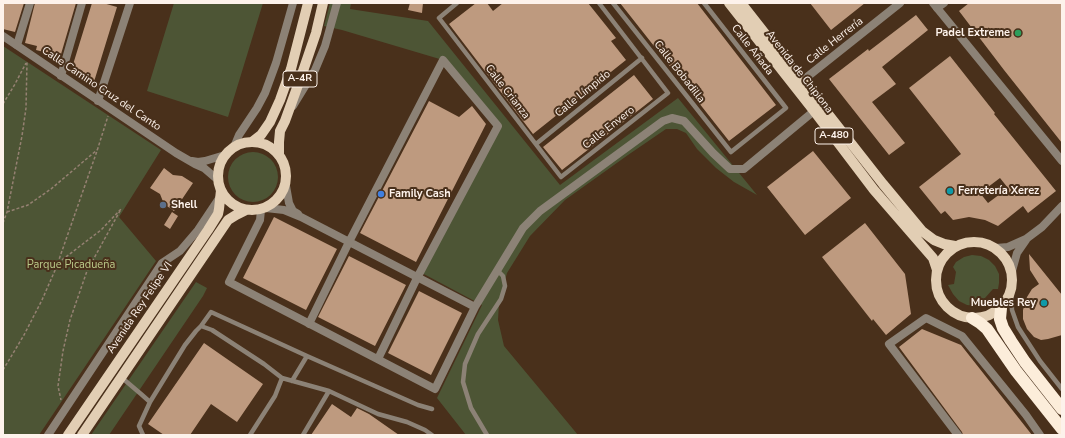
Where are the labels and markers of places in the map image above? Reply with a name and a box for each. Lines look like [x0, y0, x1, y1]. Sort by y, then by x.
place label: Padel Extreme [935, 26, 1010, 40]
marker: Padel Extreme [1013, 28, 1023, 38]
place label: Ferretería Xerez [958, 184, 1039, 198]
marker: Ferretería Xerez [945, 186, 955, 196]
place label: Family Cash [389, 187, 451, 201]
marker: Family Cash [376, 189, 386, 199]
place label: Shell [171, 198, 197, 212]
marker: Shell [158, 200, 168, 210]
place label: Muebles Rey [971, 296, 1036, 310]
marker: Muebles Rey [1039, 298, 1049, 308]

